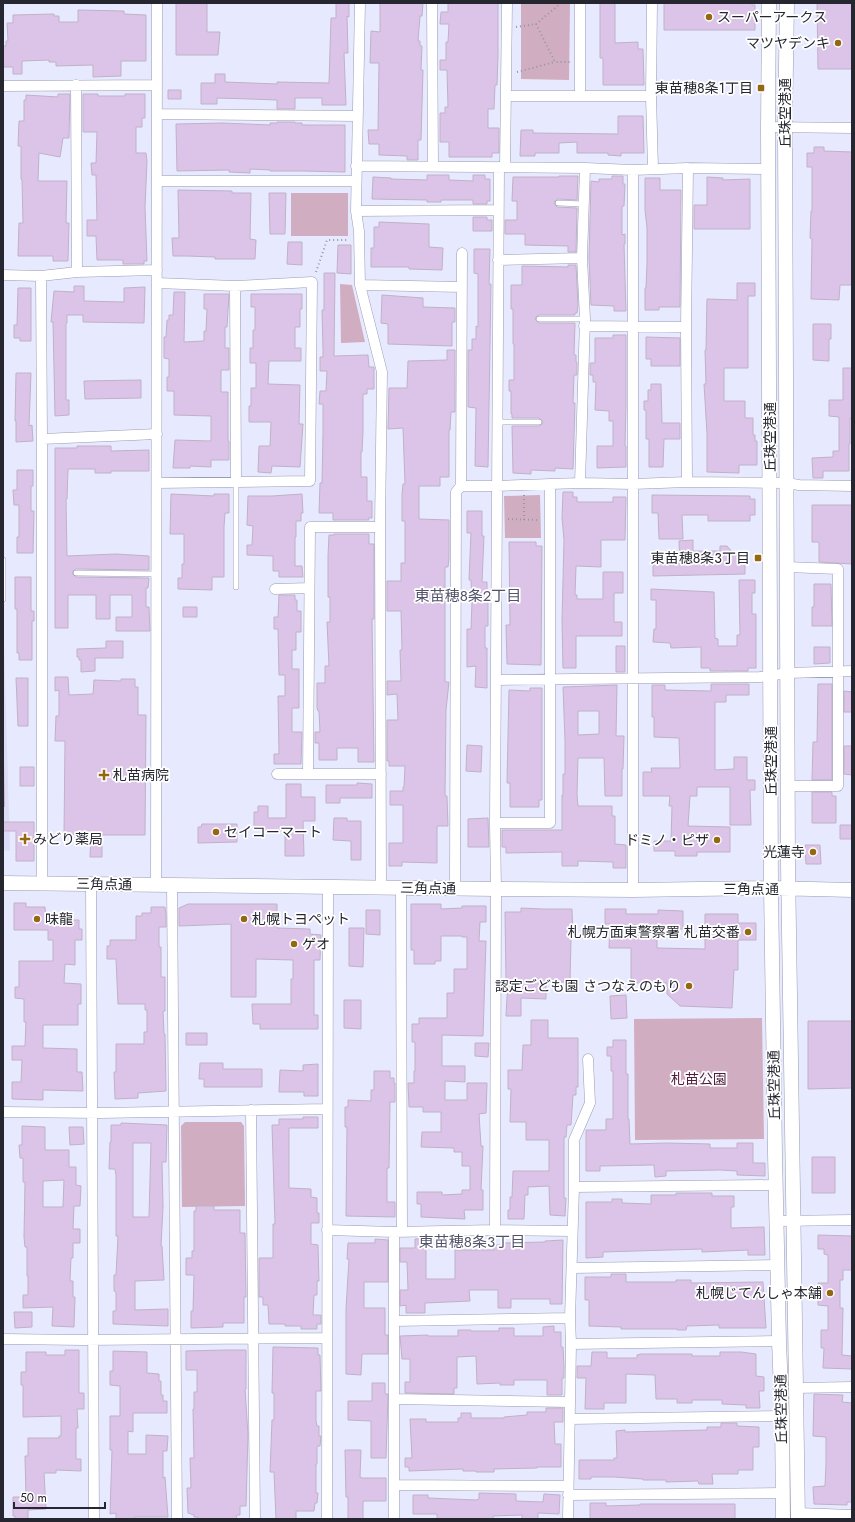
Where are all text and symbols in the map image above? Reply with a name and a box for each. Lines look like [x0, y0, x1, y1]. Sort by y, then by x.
place label: スーパーアークス [717, 7, 827, 27]
marker: スーパーアークス [704, 12, 714, 22]
place label: マツヤデンキ [746, 33, 830, 53]
marker: マツヤデンキ [833, 38, 843, 48]
place label: 東苗穂8条1丁目 [655, 78, 753, 98]
street label: 丘珠空港通 [775, 78, 795, 148]
marker: 東苗穂8条1丁目 [756, 83, 766, 93]
street label: 丘珠空港通 [760, 402, 780, 472]
place label: 東苗穂8条3丁目 [651, 548, 750, 568]
marker: 東苗穂8条3丁目 [753, 553, 763, 563]
district label: 東苗穂8条2丁目 [415, 585, 521, 607]
street label: 丘珠空港通 [761, 726, 781, 796]
place label: 札苗病院 [113, 765, 169, 785]
marker: 札苗病院 [98, 769, 110, 781]
place label: セイコーマート [224, 822, 322, 842]
marker: セイコーマート [211, 827, 221, 837]
place label: みどり薬局 [33, 829, 103, 849]
place label: ドミノ・ピザ [625, 830, 709, 850]
marker: みどり薬局 [20, 834, 30, 844]
marker: ドミノ・ピザ [712, 835, 722, 845]
place label: 光蓮寺 [763, 842, 805, 862]
marker: 光蓮寺 [808, 847, 818, 857]
street label: 三角点通 [76, 874, 132, 894]
street label: 三角点通 [400, 878, 456, 898]
street label: 三角点通 [723, 879, 779, 899]
place label: 味龍 [45, 909, 73, 929]
place label: 札幌トヨペット [252, 909, 350, 929]
marker: 味龍 [32, 914, 42, 924]
marker: 札幌トヨペット [239, 914, 249, 924]
place label: 札幌方面東警察署 札苗交番 [568, 922, 740, 942]
marker: 札幌方面東警察署 札苗交番 [743, 927, 753, 937]
place label: ゲオ [302, 934, 330, 954]
marker: ゲオ [289, 939, 299, 949]
place label: 認定ごども園 さつなえのもり [495, 976, 681, 996]
marker: 認定ごども園 さつなえのもり [684, 981, 694, 991]
street label: 丘珠空港通 [763, 1050, 785, 1120]
park label: 札苗公園 [671, 1069, 727, 1089]
district label: 東苗穂8条3丁目 [419, 1231, 525, 1253]
place label: 札幌じてんしゃ本舗 [696, 1283, 822, 1303]
marker: 札幌じてんしゃ本舗 [825, 1288, 835, 1298]
street label: 丘珠空港通 [770, 1374, 792, 1444]
scale bar [14, 1484, 105, 1510]
text: 50 m [20, 1489, 47, 1507]

